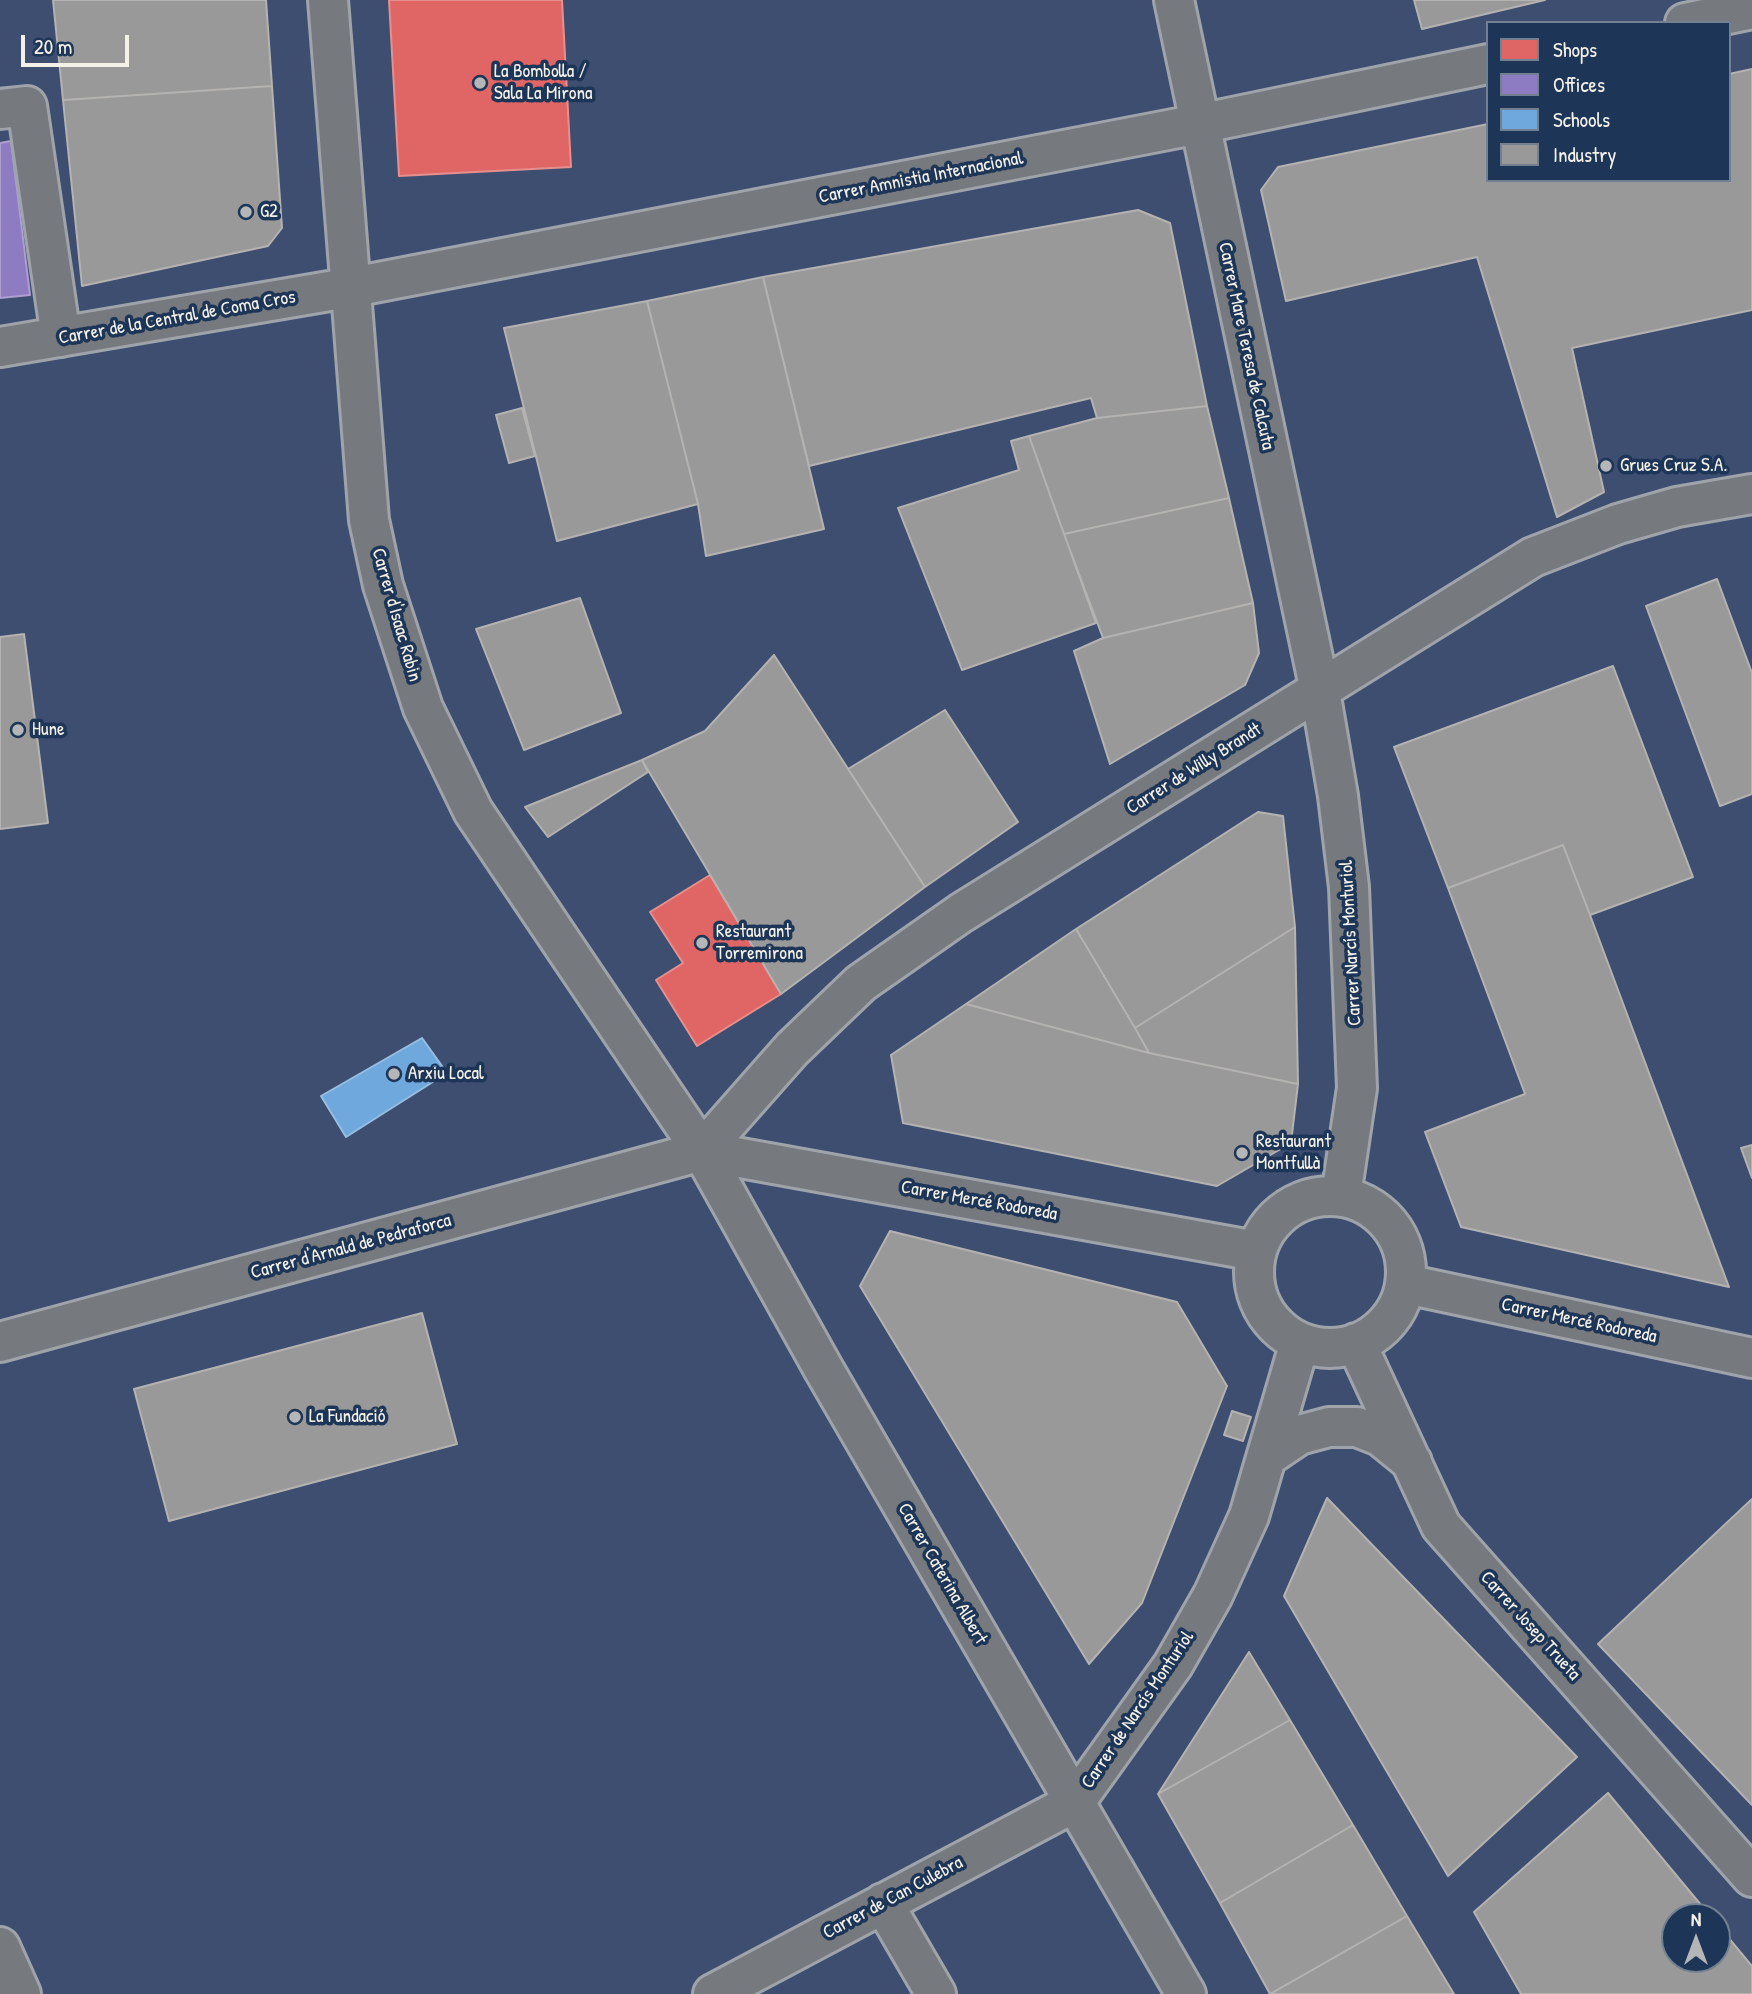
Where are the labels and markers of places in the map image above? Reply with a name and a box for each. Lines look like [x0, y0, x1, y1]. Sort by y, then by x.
place label: La Bombolla / Sala La Mirona [494, 61, 592, 105]
marker: La Bombolla / Sala La Mirona [472, 75, 488, 91]
place label: G2 [260, 201, 278, 223]
marker: G2 [238, 204, 254, 220]
place label: Grues Cruz S.A. [1620, 455, 1727, 477]
marker: Grues Cruz S.A. [1598, 458, 1614, 474]
place label: Hune [32, 719, 65, 741]
marker: Hune [10, 722, 26, 738]
place label: Restaurant Torremirona [716, 921, 803, 965]
marker: Restaurant Torremirona [694, 935, 710, 951]
place label: Arxiu Local [408, 1063, 484, 1085]
marker: Arxiu Local [386, 1066, 402, 1082]
place label: Restaurant Montfullà [1256, 1131, 1331, 1175]
marker: Restaurant Montfullà [1234, 1145, 1250, 1161]
place label: La Fundació [309, 1406, 385, 1428]
marker: La Fundació [287, 1409, 303, 1425]

